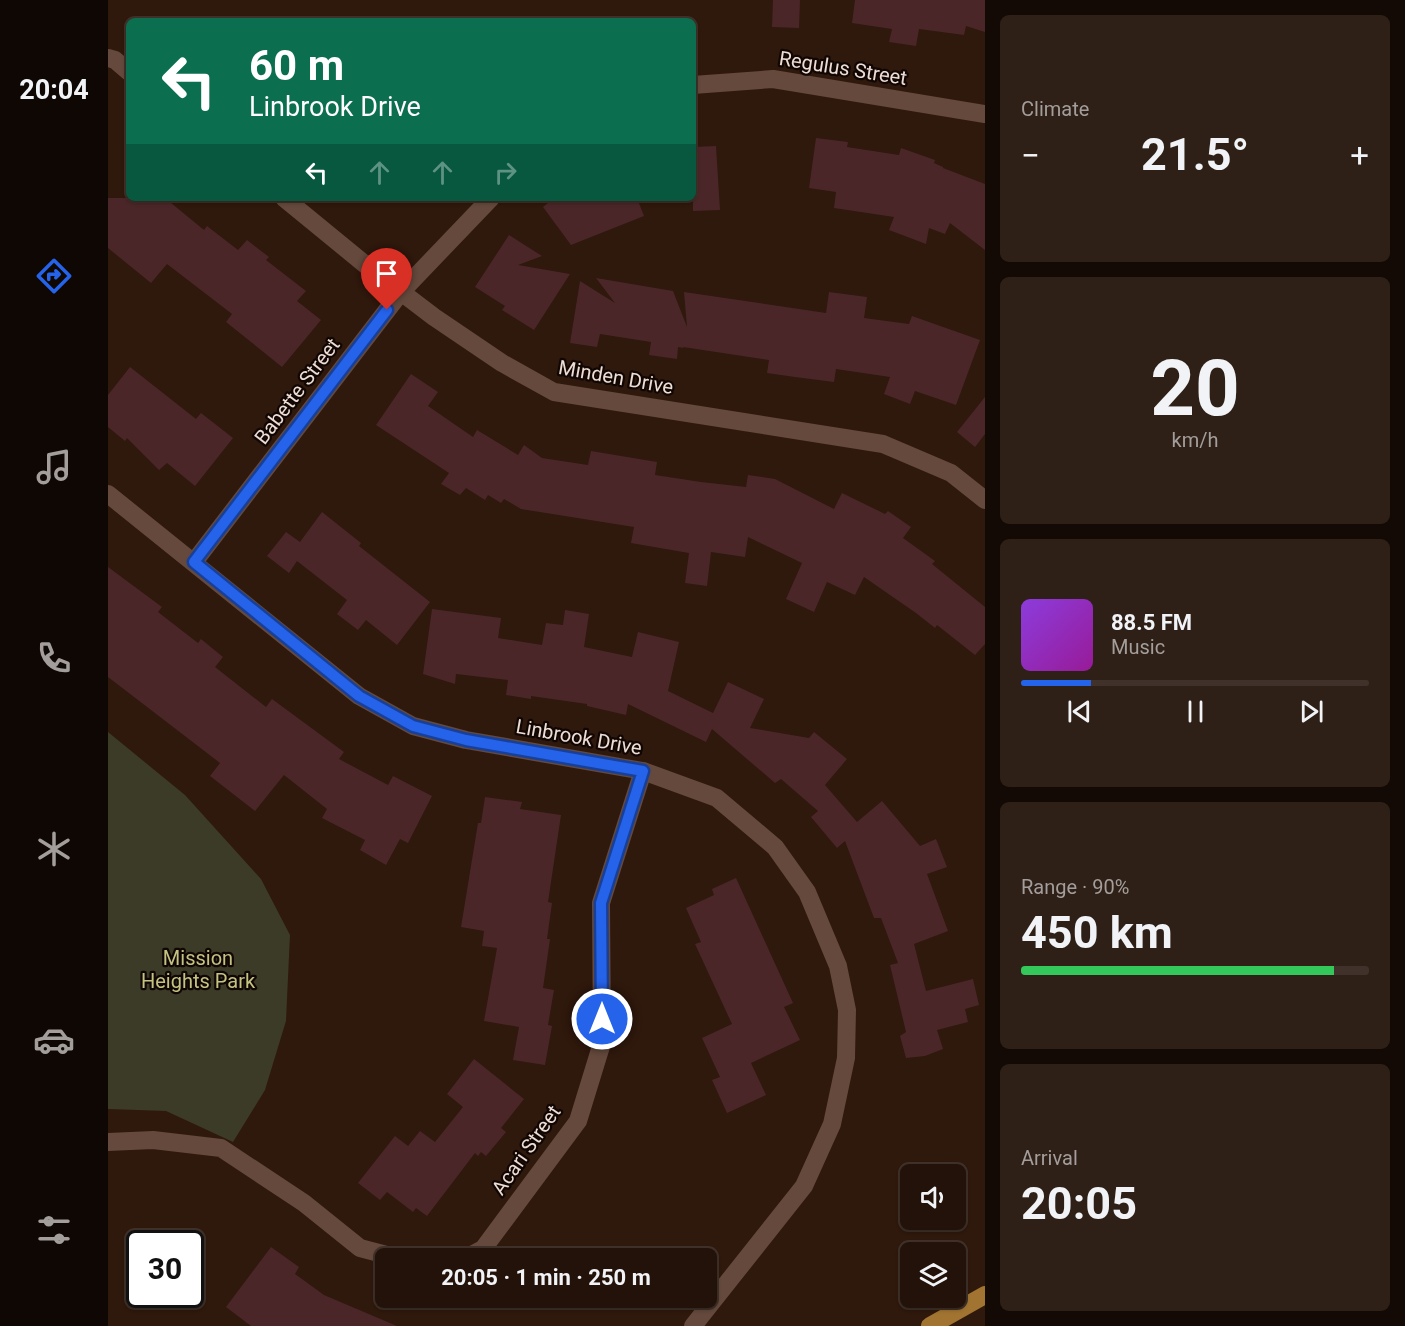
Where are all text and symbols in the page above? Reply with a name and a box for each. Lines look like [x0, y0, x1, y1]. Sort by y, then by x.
text: 60 m [249, 41, 344, 90]
icon: left [150, 42, 228, 120]
street label: Regulus Street [777, 46, 909, 90]
text: 20:04 [19, 74, 89, 106]
text: Linbrook Drive [249, 91, 421, 123]
text: Climate [1021, 97, 1089, 121]
text: 21.5° [1141, 128, 1249, 181]
text: − [1021, 136, 1040, 175]
text: + [1350, 136, 1369, 175]
icon: left [300, 156, 333, 189]
icon: ahead [363, 156, 396, 189]
icon: ahead [426, 156, 459, 189]
icon: right [489, 156, 522, 189]
pin [361, 248, 412, 310]
icon: directions [33, 255, 75, 297]
icon: arrive [370, 257, 403, 290]
street label: Babette Street [249, 333, 345, 449]
text: 20 [1150, 343, 1240, 434]
street label: Minden Drive [557, 355, 675, 399]
text: km/h [1172, 428, 1218, 452]
icon: music [33, 446, 75, 488]
text: 88.5 FM [1111, 610, 1192, 635]
text: Music [1111, 635, 1165, 659]
icon: phone [33, 637, 75, 679]
icon: previous [1063, 695, 1096, 728]
icon: pause [1179, 695, 1212, 728]
icon: next [1295, 695, 1328, 728]
street label: Linbrook Drive [514, 714, 644, 760]
icon: climate [33, 828, 75, 870]
text: Range · 90% [1021, 875, 1129, 899]
text: 450 km [1021, 906, 1173, 959]
park label: Mission Heights Park [141, 946, 256, 993]
position arrow [570, 987, 634, 1051]
icon: car [33, 1019, 75, 1061]
street label: Acari Street [486, 1101, 566, 1199]
text: Arrival [1021, 1146, 1078, 1170]
map controls [900, 1164, 966, 1308]
button: sound [900, 1164, 966, 1230]
text: 20:05 [1021, 1177, 1137, 1230]
icon: filters [33, 1209, 75, 1251]
speed limit sign: 30 [126, 1230, 204, 1308]
button: layers [900, 1242, 966, 1308]
text: 20:05 · 1 min · 250 m [441, 1265, 651, 1290]

